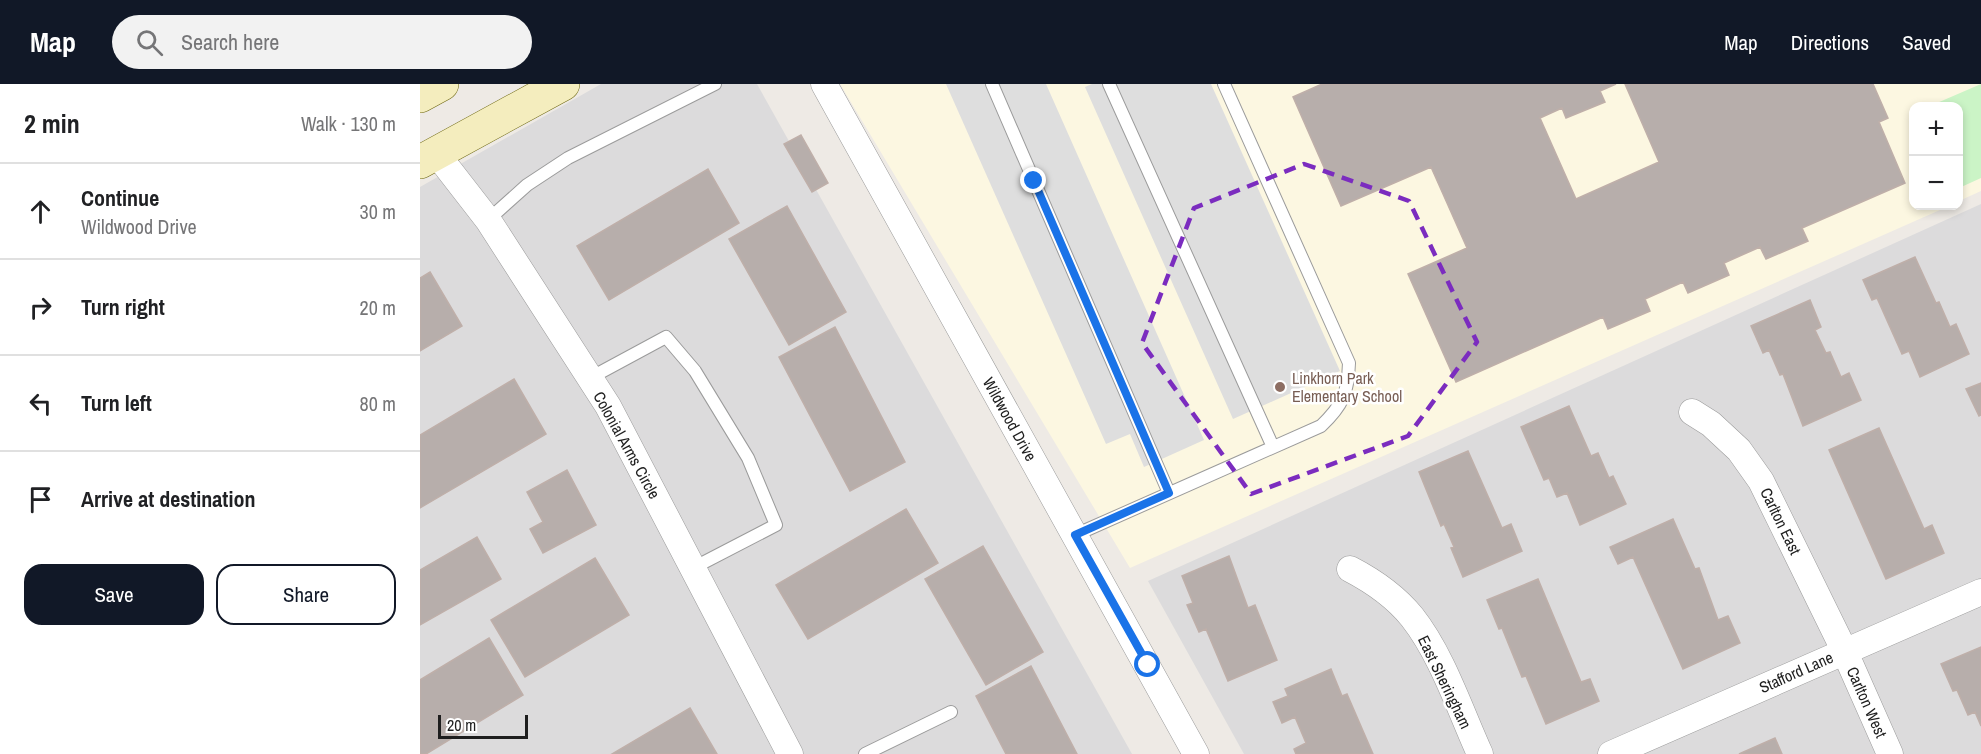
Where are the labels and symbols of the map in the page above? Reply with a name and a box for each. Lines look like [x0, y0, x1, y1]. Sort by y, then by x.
route end [1020, 167, 1046, 193]
place label: Linkhorn Park Elementary School [1292, 367, 1402, 407]
street label: Wildwood Drive [978, 373, 1042, 465]
marker: Linkhorn Park Elementary School [1273, 380, 1287, 394]
street label: Colonial Arms Circle [588, 387, 666, 503]
street label: Carlton East [1755, 484, 1807, 559]
street label: East Sheringham [1413, 632, 1477, 732]
street label: Stafford Lane [1756, 646, 1836, 698]
route start [1134, 651, 1160, 677]
street label: Carlton West [1842, 663, 1893, 741]
scale bar [438, 712, 528, 740]

